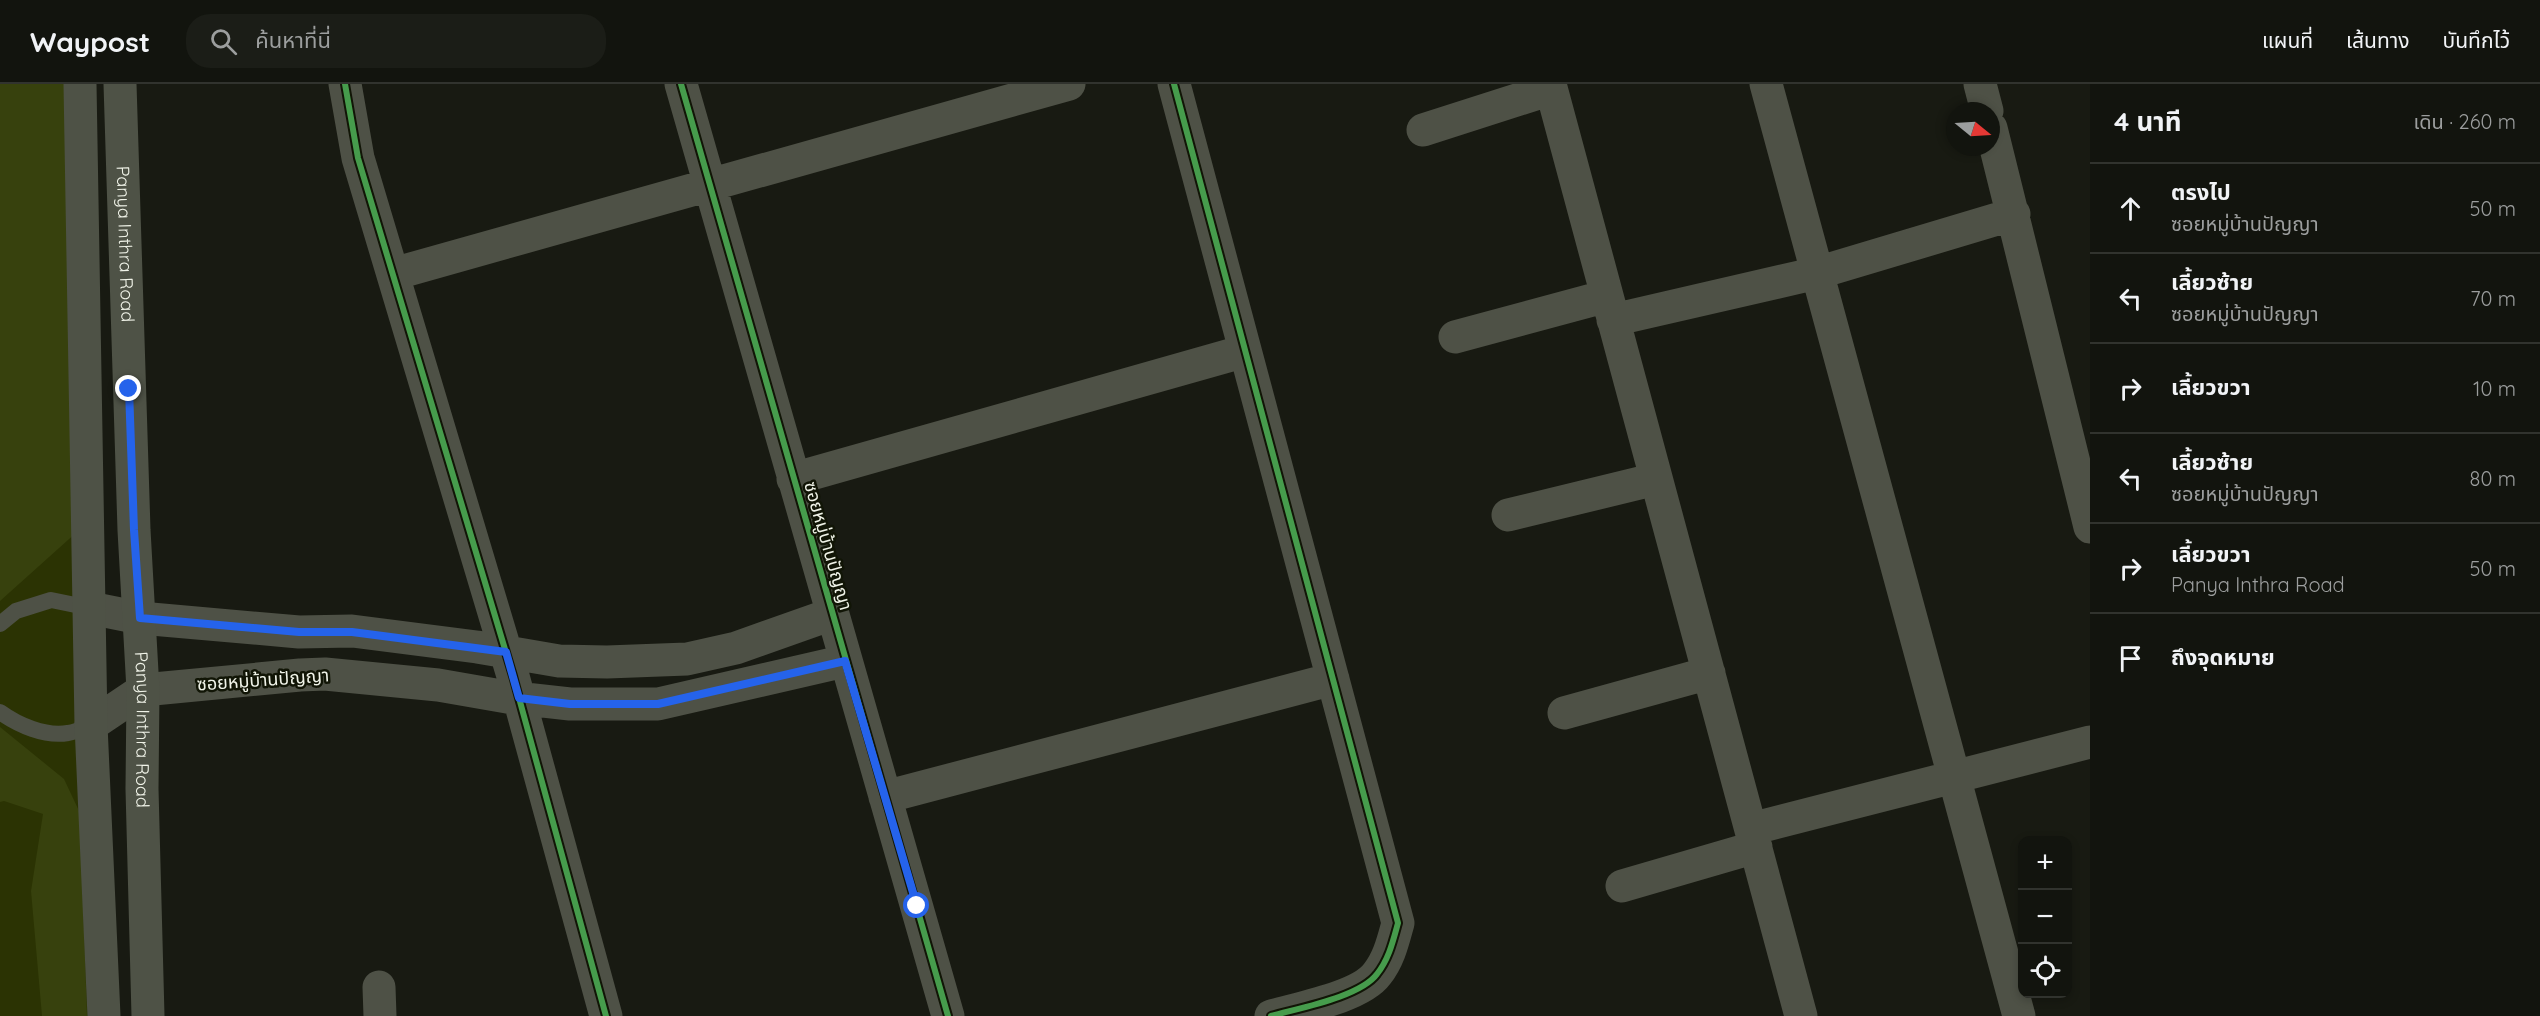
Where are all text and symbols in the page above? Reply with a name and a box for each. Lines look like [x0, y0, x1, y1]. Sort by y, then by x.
search box [186, 14, 606, 68]
text: Waypost [30, 24, 150, 59]
icon: search [207, 25, 240, 58]
text: ค้นหาที่นี่ [255, 26, 331, 54]
text: แผนที่ [2262, 27, 2313, 53]
text: เส้นทาง [2346, 27, 2410, 53]
text: บันทึกไว้ [2443, 27, 2510, 53]
north arrow [1946, 102, 2000, 156]
text: 4 นาที [2114, 105, 2181, 138]
text: เดิน · 260 m [2413, 109, 2516, 134]
street label: Panya Inthra Road [112, 165, 139, 322]
text: ตรงไป [2171, 178, 2231, 206]
icon: ahead [2114, 192, 2147, 225]
text: 50 m [2470, 196, 2516, 221]
text: ซอยหมู่บ้านปัญญา [2171, 211, 2319, 236]
text: เลี้ยวซ้าย [2171, 268, 2253, 296]
icon: left [2114, 282, 2147, 315]
text: 70 m [2470, 286, 2516, 311]
text: ซอยหมู่บ้านปัญญา [2171, 301, 2319, 326]
icon: right [2114, 372, 2147, 405]
text: เลี้ยวขวา [2171, 373, 2251, 401]
route end [115, 375, 141, 401]
text: 10 m [2473, 376, 2516, 401]
text: เลี้ยวซ้าย [2171, 448, 2253, 476]
icon: left [2114, 462, 2147, 495]
text: 80 m [2470, 466, 2516, 491]
street label: ซอยหมู่บ้านปัญญา [798, 479, 858, 613]
text: ซอยหมู่บ้านปัญญา [2171, 481, 2319, 506]
text: เลี้ยวขวา [2171, 540, 2251, 568]
icon: right [2114, 552, 2147, 585]
text: 50 m [2470, 556, 2516, 581]
text: Panya Inthra Road [2171, 572, 2345, 597]
icon: arrive [2114, 642, 2147, 675]
text: ถึงจุดหมาย [2171, 643, 2275, 671]
street label: Panya Inthra Road [130, 651, 155, 808]
street label: ซอยหมู่บ้านปัญญา [196, 663, 330, 697]
map controls [2018, 836, 2072, 998]
button: + [2018, 836, 2072, 890]
button: − [2018, 890, 2072, 944]
route start [903, 892, 929, 918]
button: locate [2018, 944, 2072, 998]

